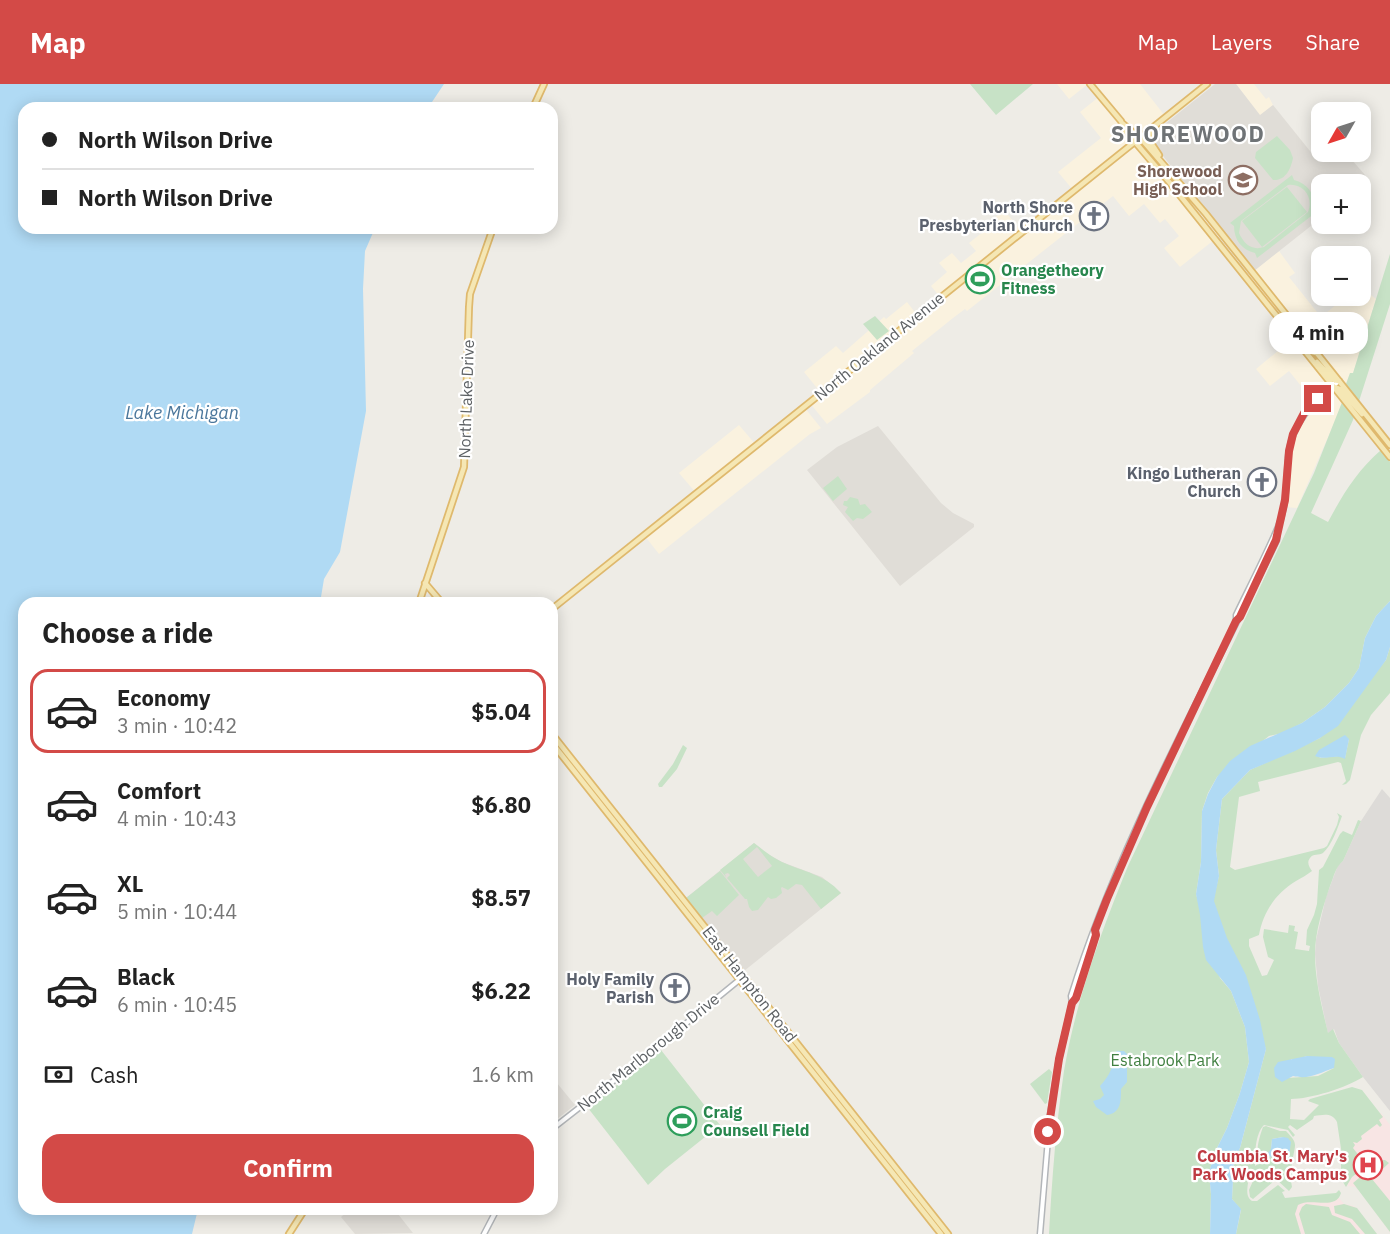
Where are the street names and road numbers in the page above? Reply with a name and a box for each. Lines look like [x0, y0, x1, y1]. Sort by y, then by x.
street label: North Oakland Avenue [810, 287, 948, 405]
street label: North Lake Drive [454, 339, 478, 459]
street label: East Hampton Road [698, 922, 802, 1046]
street label: North Marlborough Drive [573, 988, 723, 1115]

